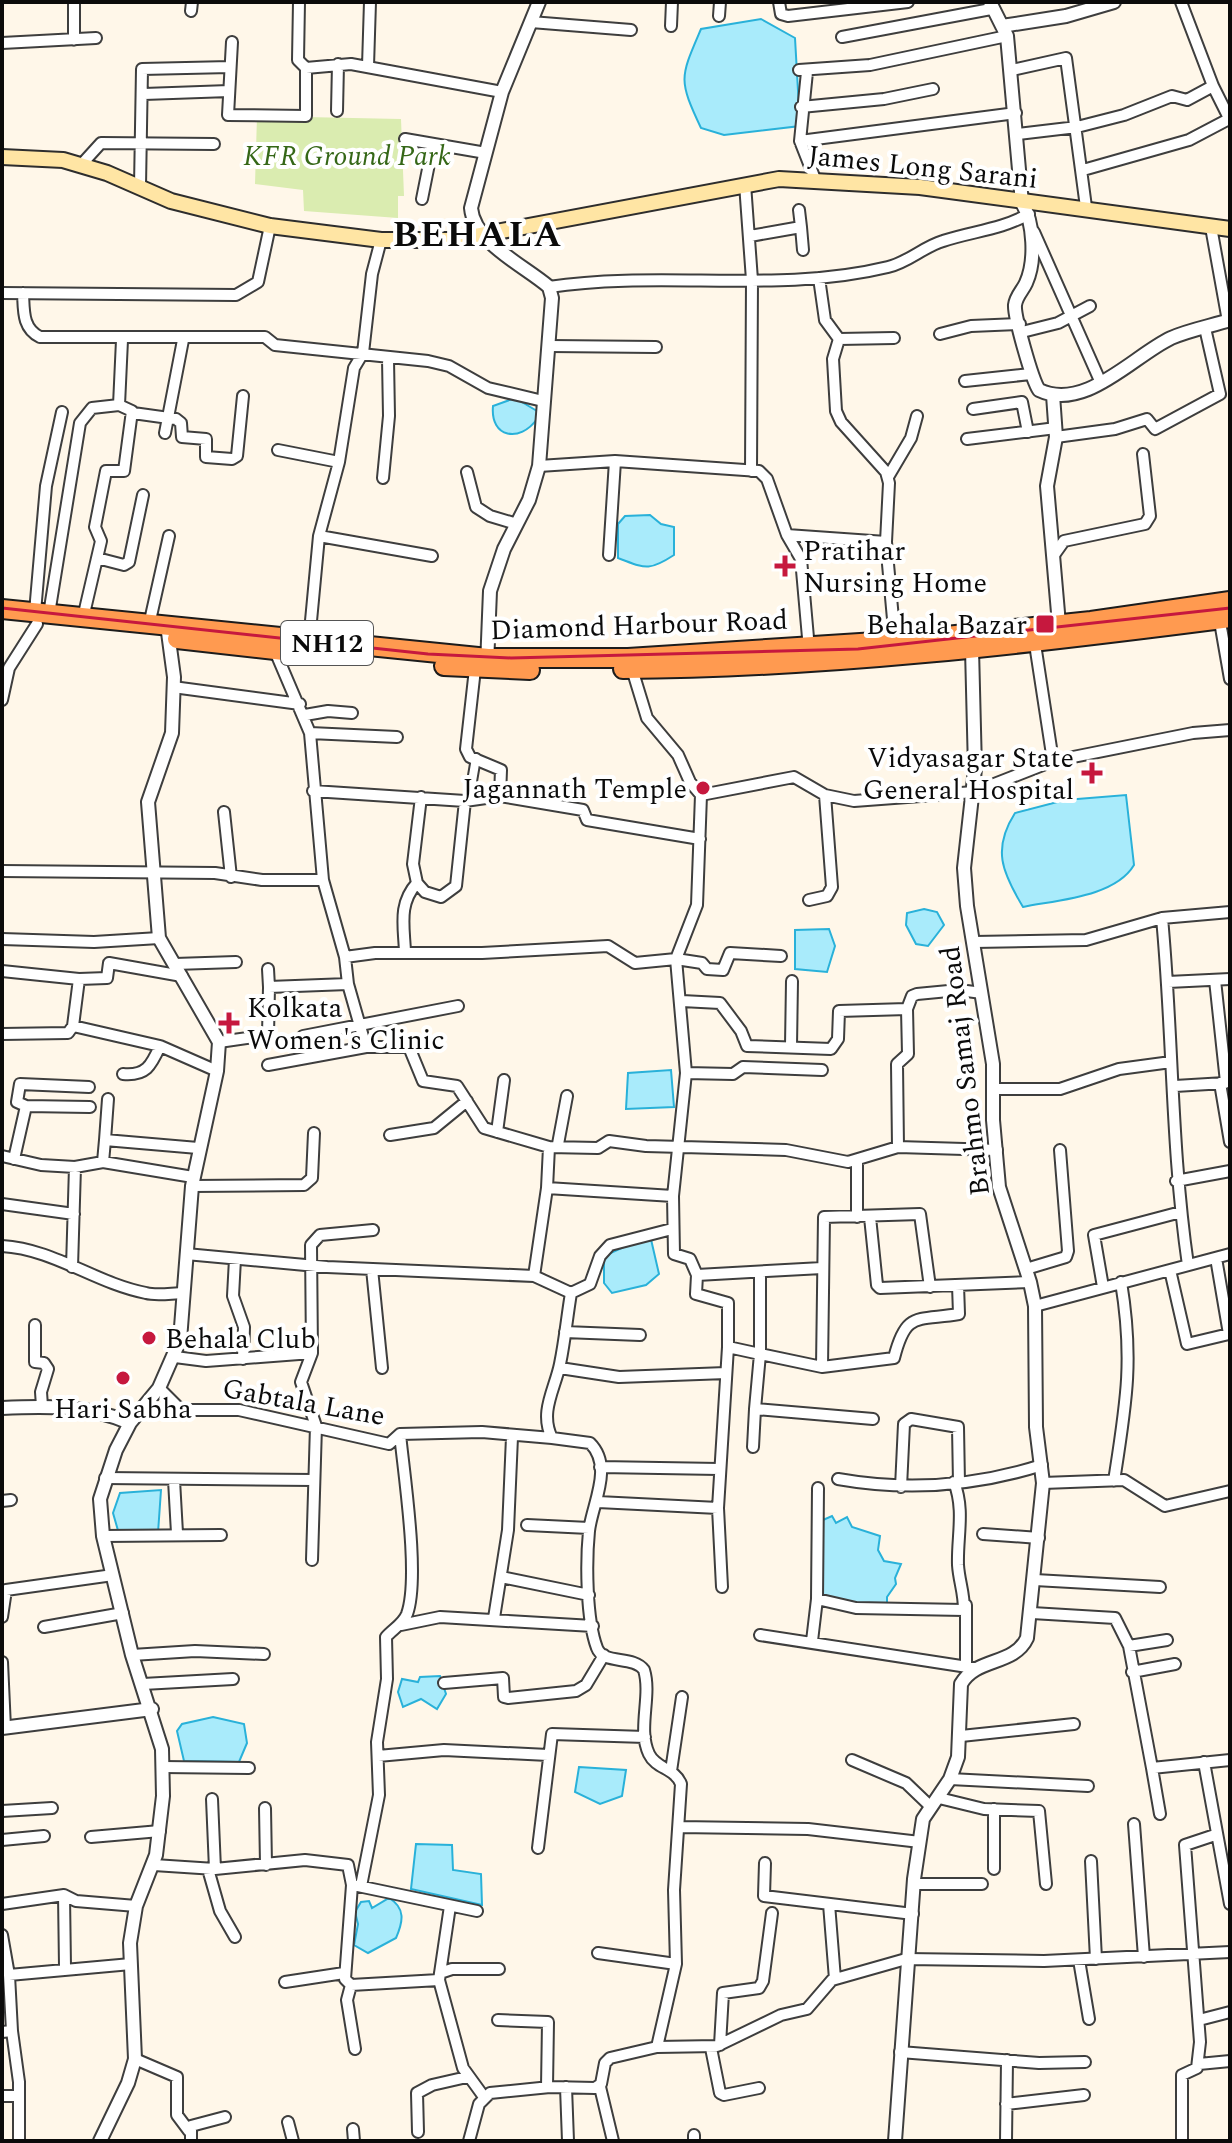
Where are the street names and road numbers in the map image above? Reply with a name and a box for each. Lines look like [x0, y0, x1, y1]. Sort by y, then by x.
street label: James Long Sarani [806, 134, 1040, 201]
street label: Diamond Harbour Road [490, 599, 789, 652]
road number: NH12 [281, 621, 373, 665]
street label: Brahmo Samaj Road [929, 943, 1002, 1198]
street label: Gabtala Lane [219, 1367, 388, 1438]

